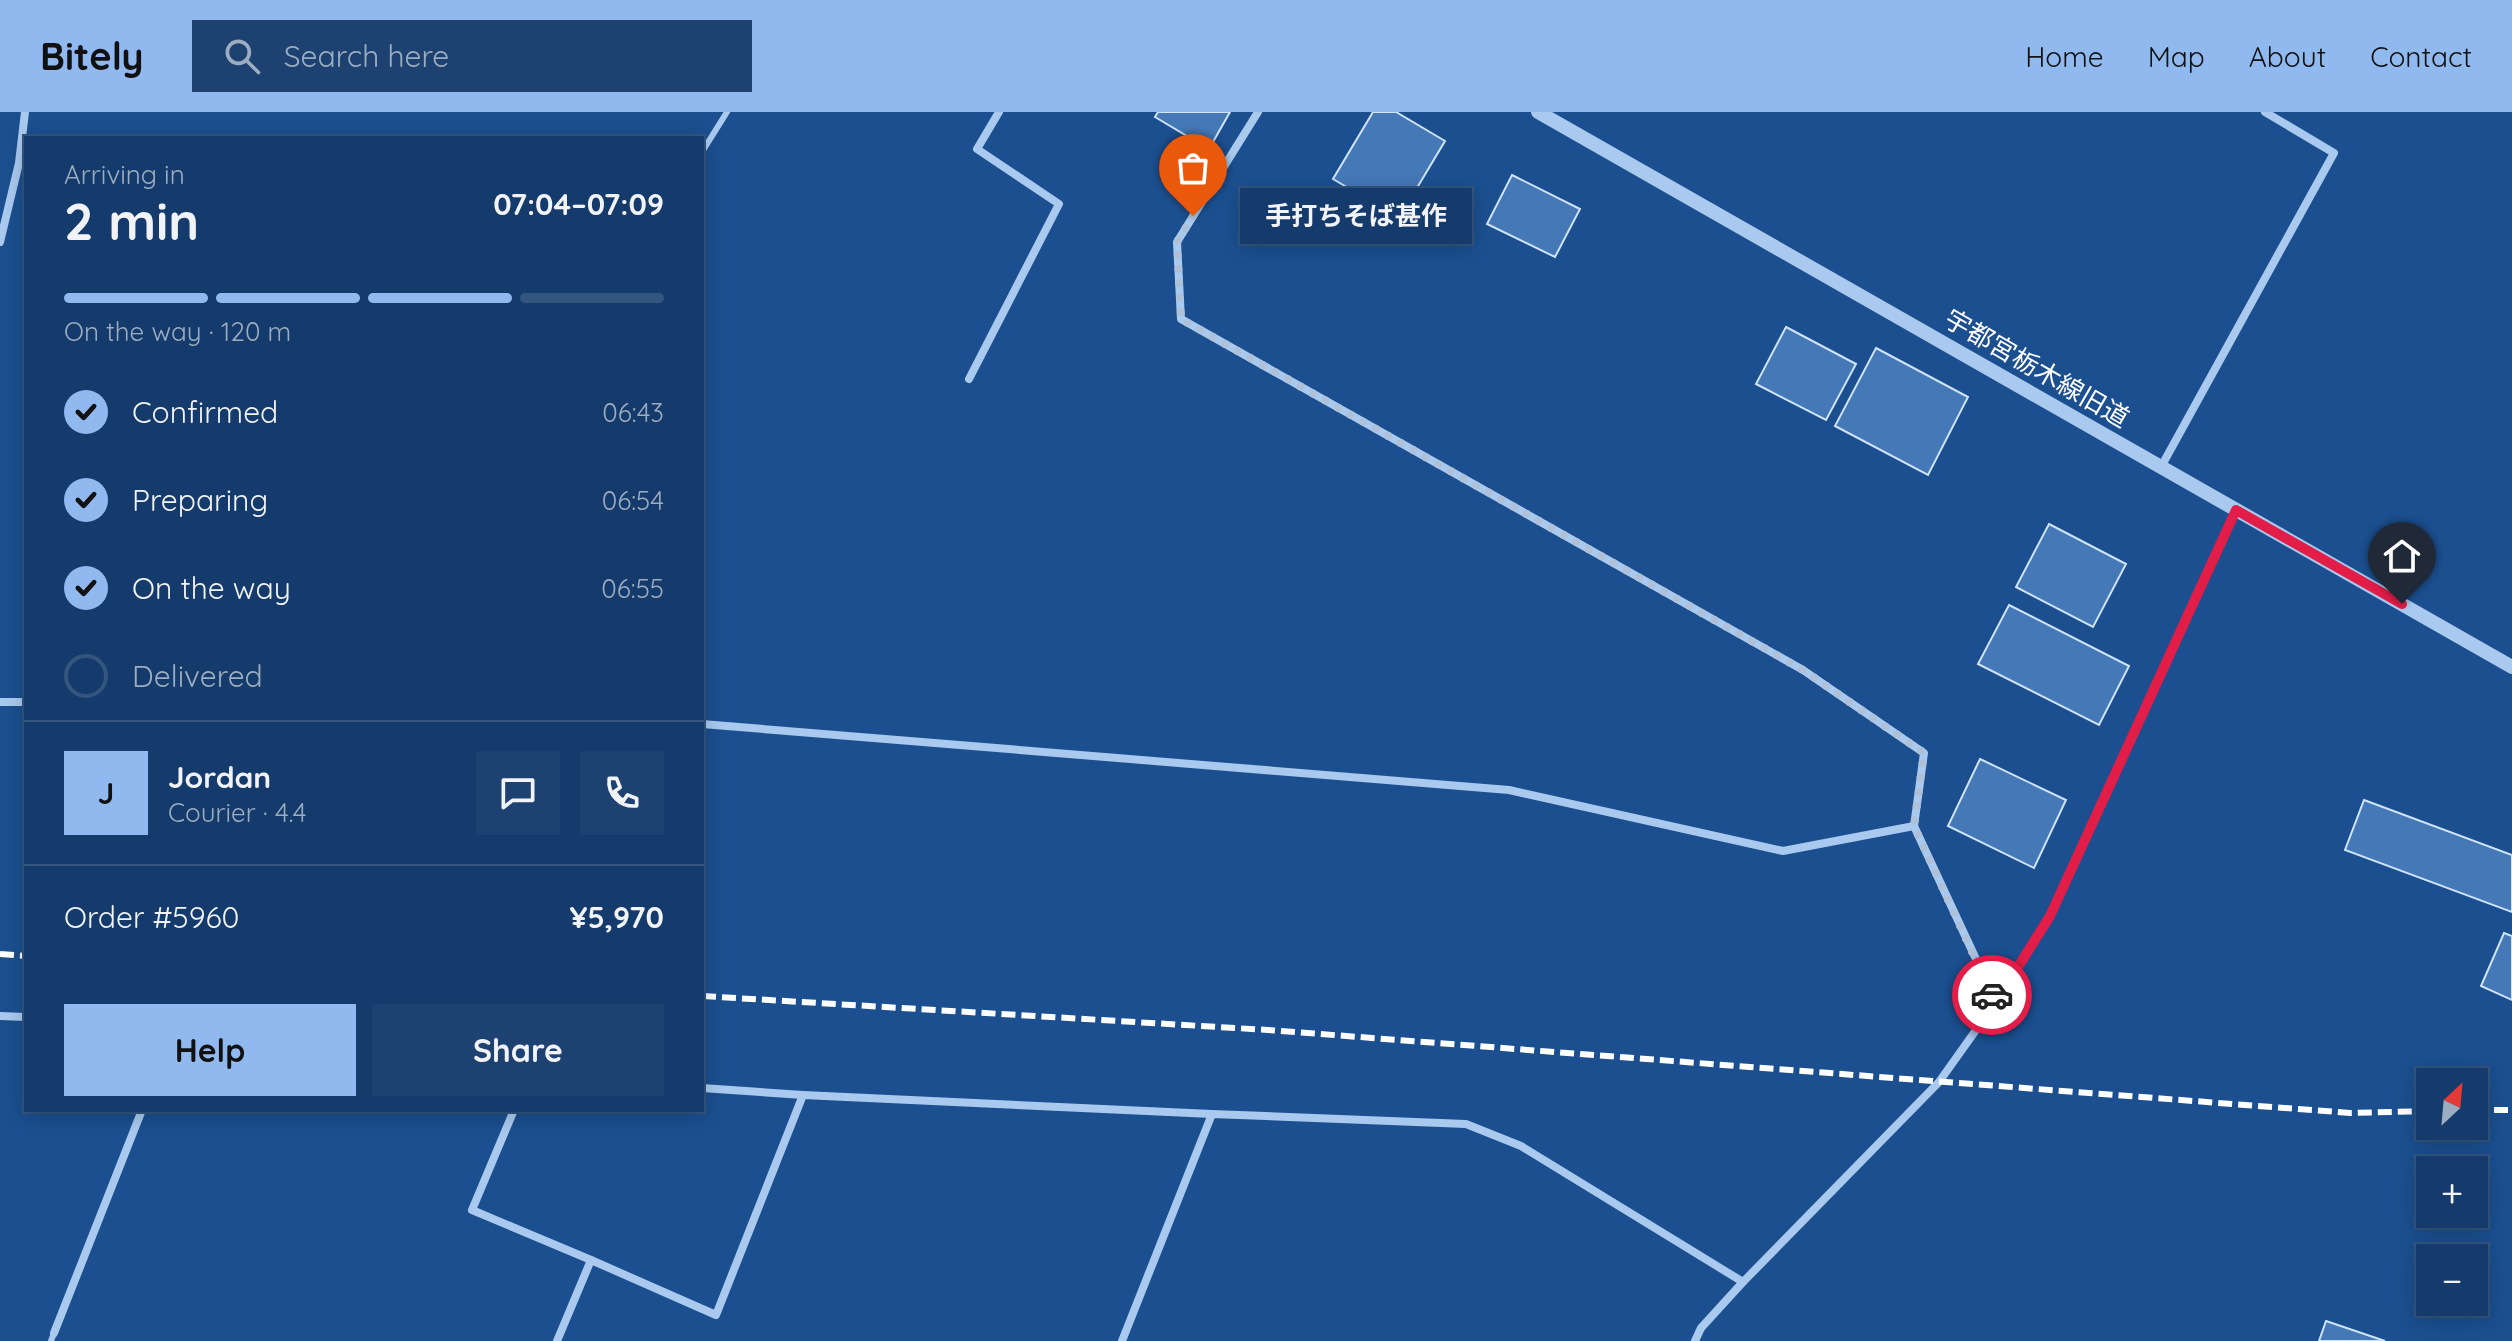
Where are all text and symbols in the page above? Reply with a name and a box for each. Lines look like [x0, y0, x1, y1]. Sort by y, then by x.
search box [192, 20, 752, 92]
text: Bitely [40, 32, 144, 80]
icon: search [220, 34, 264, 78]
text: Search here [284, 37, 449, 75]
text: Home [2025, 39, 2104, 74]
text: Map [2148, 39, 2205, 74]
text: About [2249, 39, 2326, 74]
text: Contact [2370, 39, 2472, 74]
pin [1159, 134, 1227, 216]
icon: bag [1171, 146, 1215, 190]
text: Arriving in [64, 158, 185, 191]
text: 07:04–07:09 [493, 185, 664, 223]
text: 2 min [64, 188, 199, 253]
callout: 手打ちそば甚作 [1241, 188, 1473, 244]
text: 手打ちそば甚作 [1265, 199, 1447, 232]
street label: 宇都宮栃木線旧道 [1939, 302, 2135, 434]
text: On the way · 120 m [64, 315, 291, 348]
icon: check [64, 390, 108, 434]
text: Confirmed [132, 393, 278, 431]
text: 06:43 [602, 396, 664, 429]
icon: check [64, 478, 108, 522]
text: Preparing [132, 481, 268, 519]
text: 06:54 [602, 484, 664, 517]
pin [2368, 522, 2436, 604]
icon: home [2380, 534, 2424, 578]
icon: check [64, 566, 108, 610]
text: On the way [132, 569, 291, 607]
text: 06:55 [601, 572, 664, 605]
text: Delivered [132, 657, 263, 695]
button: chat [476, 751, 560, 835]
button: phone [580, 751, 664, 835]
text: Jordan [168, 758, 271, 796]
text: J [98, 774, 114, 812]
text: Courier · 4.4 [168, 796, 306, 829]
text: Order #5960 [64, 898, 239, 936]
text: ¥5,970 [570, 898, 664, 936]
courier [1952, 955, 2032, 1035]
icon: car [1970, 973, 2014, 1017]
button: Help [64, 1004, 356, 1096]
button: Share [372, 1004, 664, 1096]
north arrow [2416, 1068, 2488, 1140]
map controls [2416, 1068, 2488, 1316]
button: + [2416, 1156, 2488, 1228]
button: − [2416, 1244, 2488, 1316]

